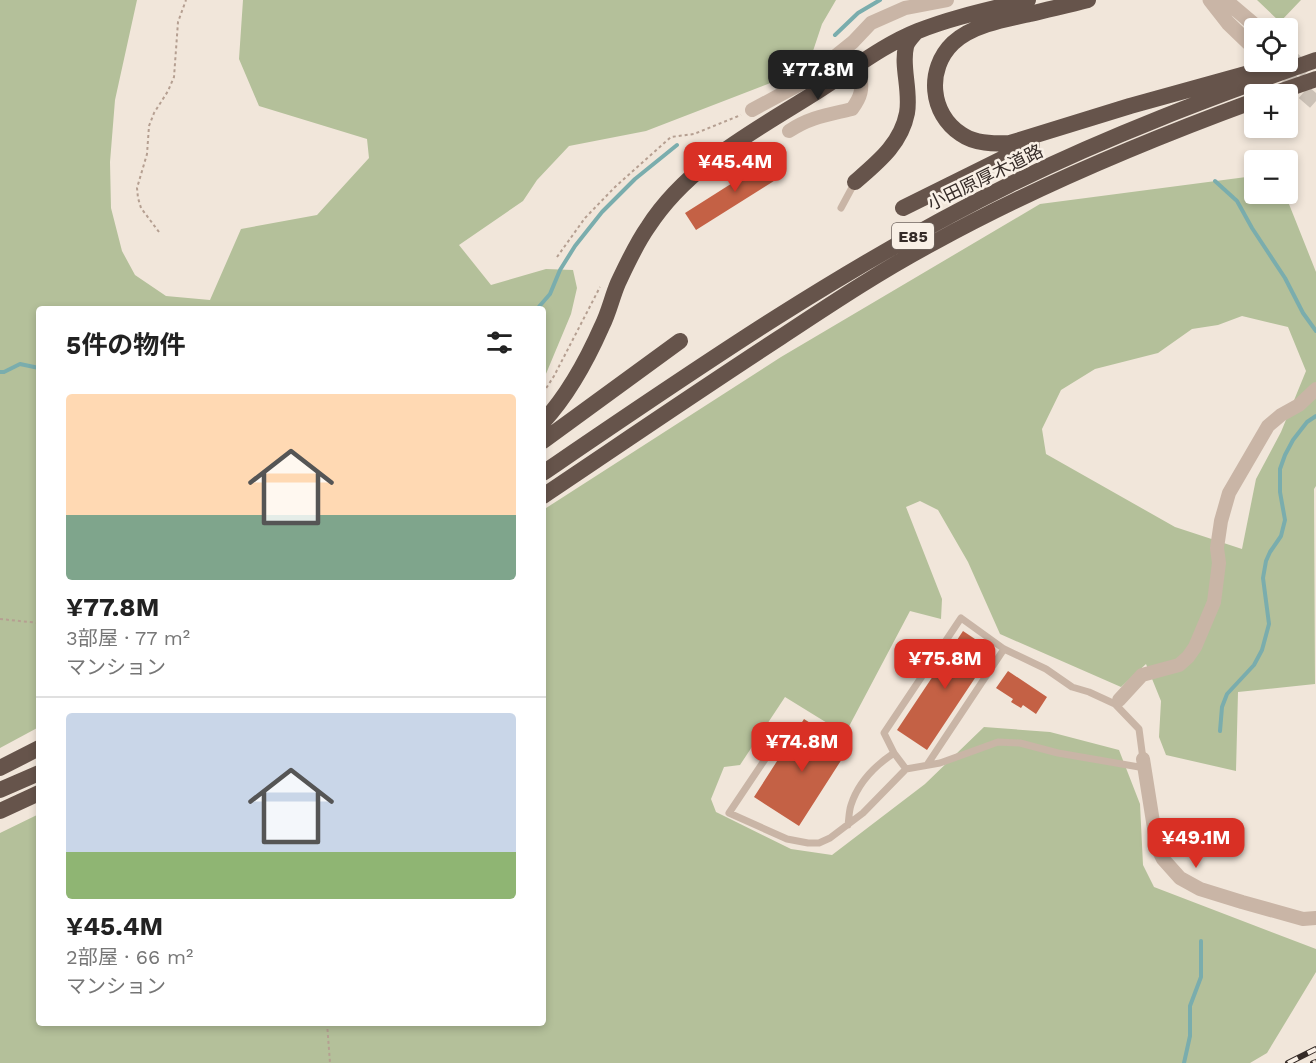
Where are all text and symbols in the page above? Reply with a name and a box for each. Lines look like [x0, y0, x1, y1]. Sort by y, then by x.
map controls [1244, 18, 1298, 204]
button: locate [1244, 18, 1298, 72]
pin: ¥77.8M [769, 50, 867, 101]
text: ¥77.8M [782, 57, 854, 81]
button: + [1244, 84, 1298, 138]
street label: 小田原厚木道路 [924, 140, 1046, 214]
pin: ¥45.4M [686, 142, 784, 193]
text: ¥45.4M [698, 149, 772, 173]
button: − [1244, 150, 1298, 204]
road number: E85 [892, 223, 934, 249]
icon: filters [483, 326, 516, 359]
text: 5件の物件 [66, 330, 185, 360]
icon: home [237, 433, 345, 541]
text: ¥77.8M [66, 592, 159, 622]
text: 3部屋 · 77 m² [66, 626, 190, 650]
pin: ¥75.8M [896, 639, 994, 690]
text: ¥75.8M [908, 646, 982, 670]
text: マンション [66, 655, 166, 679]
pin: ¥74.8M [753, 722, 851, 773]
text: ¥74.8M [765, 729, 839, 753]
icon: home [237, 752, 345, 860]
pin: ¥49.1M [1147, 818, 1245, 869]
text: ¥49.1M [1161, 825, 1231, 849]
text: ¥45.4M [66, 911, 163, 941]
text: 2部屋 · 66 m² [66, 945, 193, 969]
text: マンション [66, 974, 166, 998]

